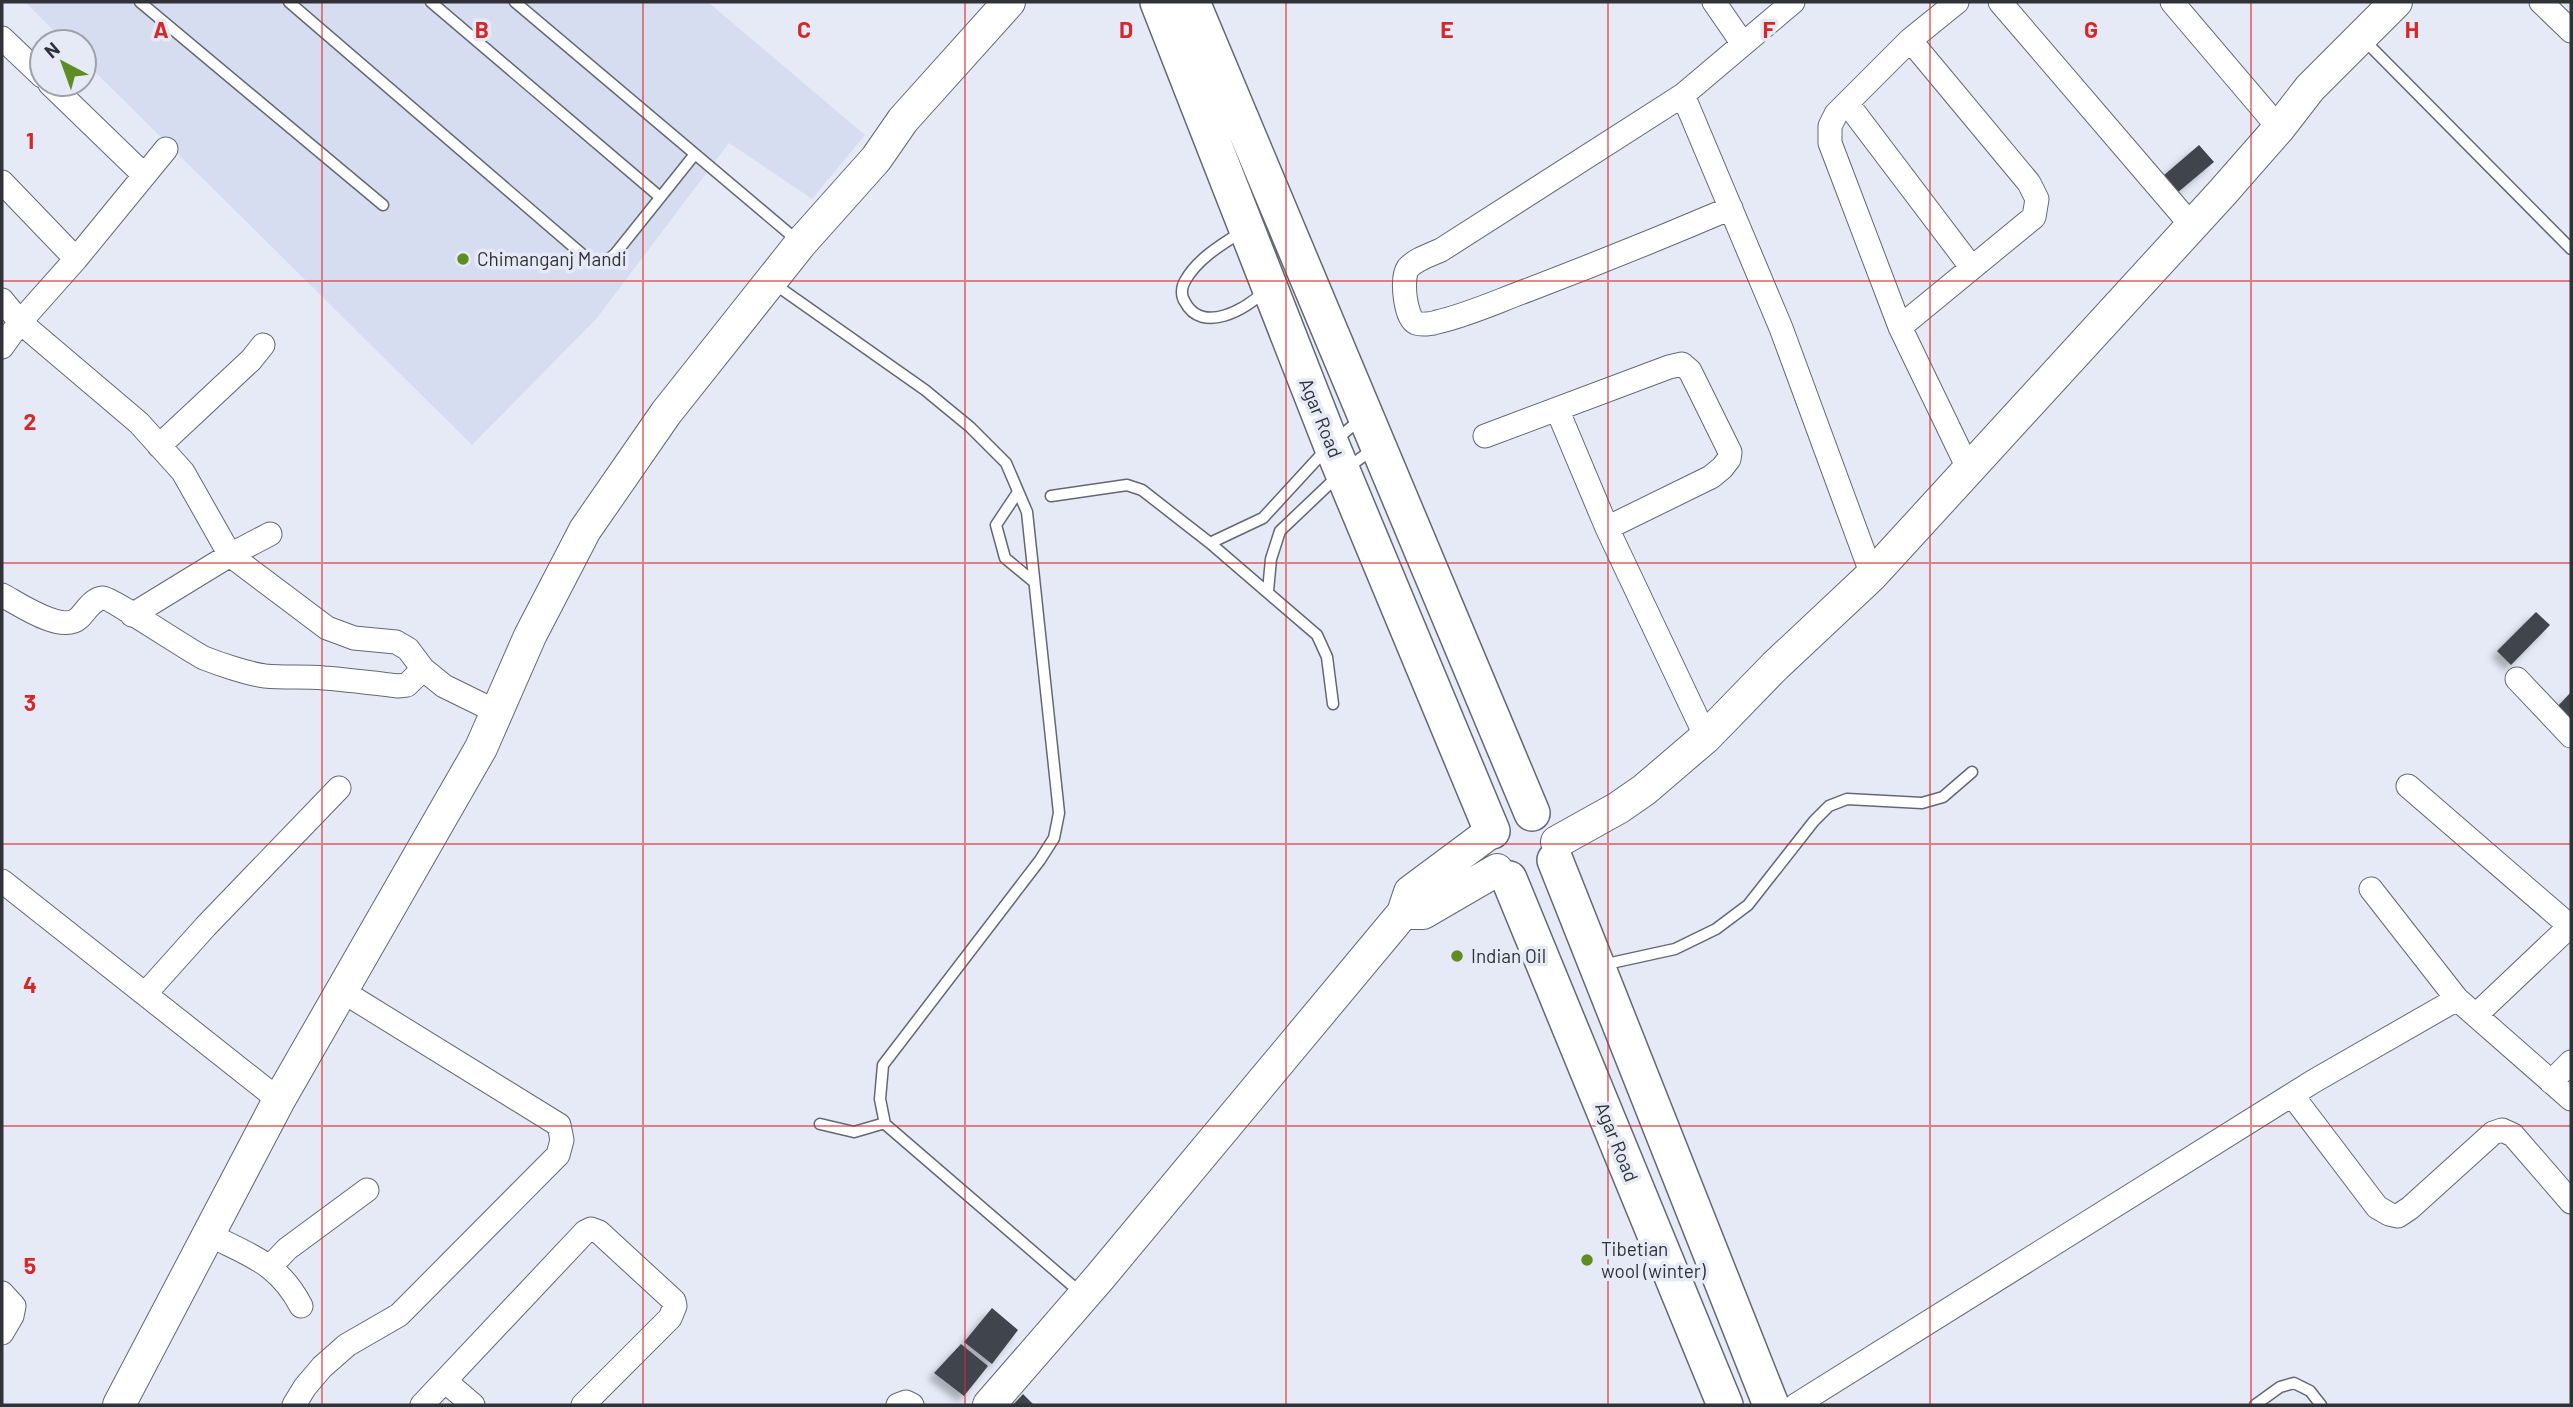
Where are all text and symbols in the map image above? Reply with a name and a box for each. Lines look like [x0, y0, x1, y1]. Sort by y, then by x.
text: A [153, 15, 169, 43]
text: B [475, 15, 489, 43]
text: C [797, 15, 811, 43]
text: D [1119, 15, 1133, 43]
text: E [1440, 15, 1454, 43]
text: F [1763, 15, 1776, 43]
text: G [2084, 15, 2098, 43]
text: H [2405, 15, 2419, 43]
north arrow [28, 28, 98, 98]
text: N [39, 37, 64, 63]
text: 1 [26, 126, 34, 154]
place label: Chimanganj Mandi [477, 247, 626, 270]
marker: Chimanganj Mandi [455, 251, 471, 267]
street label: Agar Road [1295, 375, 1348, 461]
text: 2 [24, 407, 36, 435]
text: 3 [24, 688, 36, 716]
place label: Indian Oil [1471, 944, 1546, 967]
marker: Indian Oil [1449, 948, 1465, 964]
text: 4 [23, 970, 37, 998]
street label: Agar Road [1591, 1099, 1644, 1185]
place label: Tibetian wool (winter) [1601, 1237, 1707, 1282]
text: 5 [24, 1251, 36, 1279]
marker: Tibetian wool (winter) [1579, 1252, 1595, 1268]

